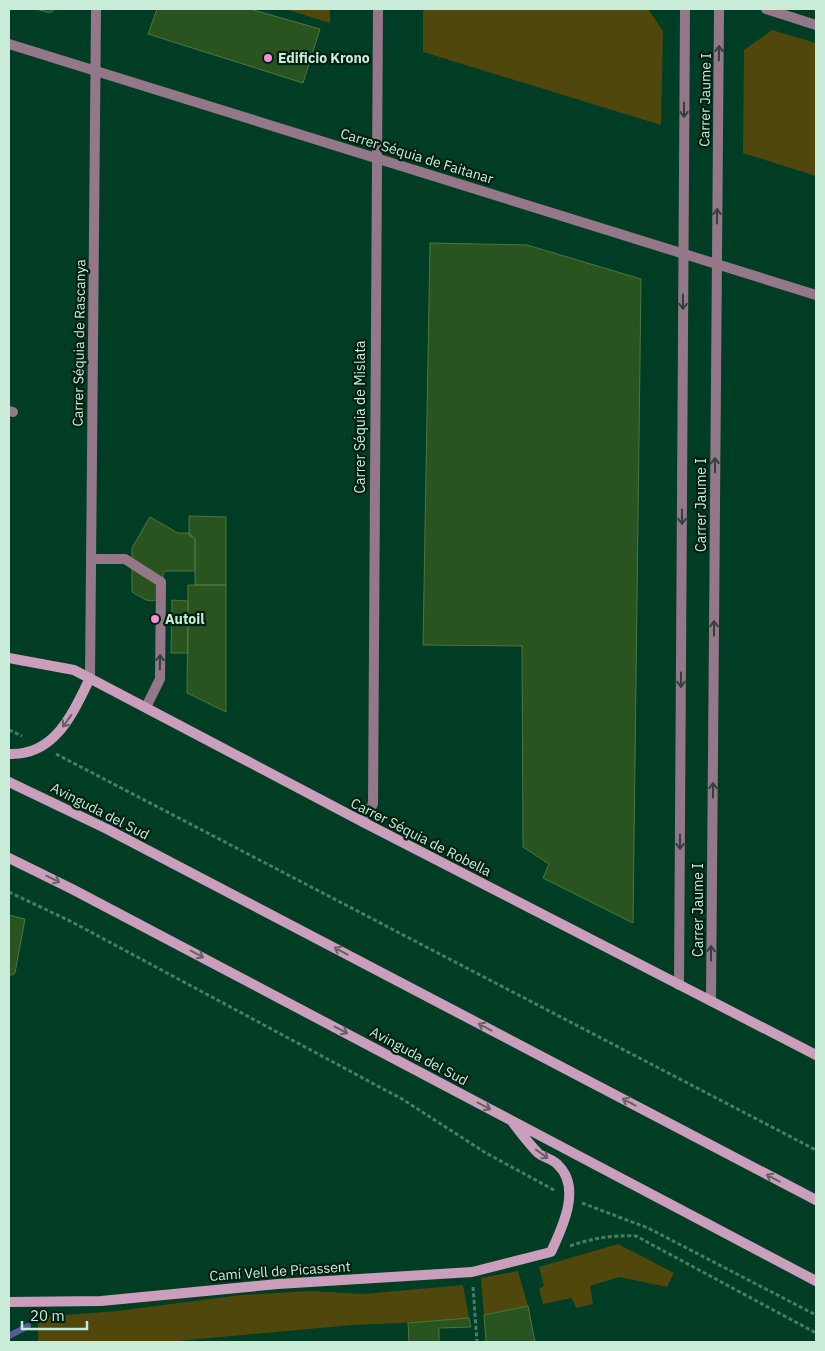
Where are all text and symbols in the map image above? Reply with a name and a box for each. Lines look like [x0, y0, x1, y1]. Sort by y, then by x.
one-way arrow [714, 45, 724, 62]
place label: Edificio Krono [278, 49, 370, 67]
marker: Edificio Krono [262, 52, 274, 64]
street label: Carrer Jaume I [695, 53, 715, 147]
one-way arrow [679, 102, 689, 118]
street label: Carrer Séquia de Faitanar [338, 124, 496, 188]
one-way arrow [712, 208, 722, 224]
street label: Carrer Séquia de Rascanya [69, 259, 89, 427]
one-way arrow [678, 294, 688, 310]
street label: Carrer Séquia de Mislata [351, 340, 369, 494]
one-way arrow [710, 457, 720, 474]
street label: Carrer Jaume I [692, 458, 710, 552]
one-way arrow [677, 509, 687, 525]
place label: Autoil [165, 610, 204, 628]
marker: Autoil [149, 613, 161, 625]
one-way arrow [709, 620, 719, 636]
one-way arrow [156, 654, 165, 670]
one-way arrow [676, 672, 686, 688]
one-way arrow [62, 714, 72, 728]
street label: Avinguda del Sud [48, 778, 152, 844]
one-way arrow [708, 782, 718, 798]
street label: Carrer Séquia de Robella [348, 794, 495, 880]
one-way arrow [675, 834, 685, 850]
street label: Carrer Jaume I [689, 863, 707, 957]
one-way arrow [45, 875, 60, 885]
one-way arrow [706, 945, 716, 961]
one-way arrow [335, 946, 349, 956]
one-way arrow [189, 950, 204, 959]
one-way arrow [478, 1022, 493, 1031]
street label: Avinguda del Sud [367, 1023, 471, 1089]
one-way arrow [333, 1025, 348, 1035]
one-way arrow [622, 1097, 637, 1106]
one-way arrow [477, 1101, 492, 1111]
one-way arrow [535, 1149, 549, 1159]
one-way arrow [766, 1173, 781, 1182]
street label: Camí Vell de Picassent [209, 1257, 351, 1285]
scale bar [22, 1298, 88, 1330]
text: 20 m [30, 1306, 65, 1325]

